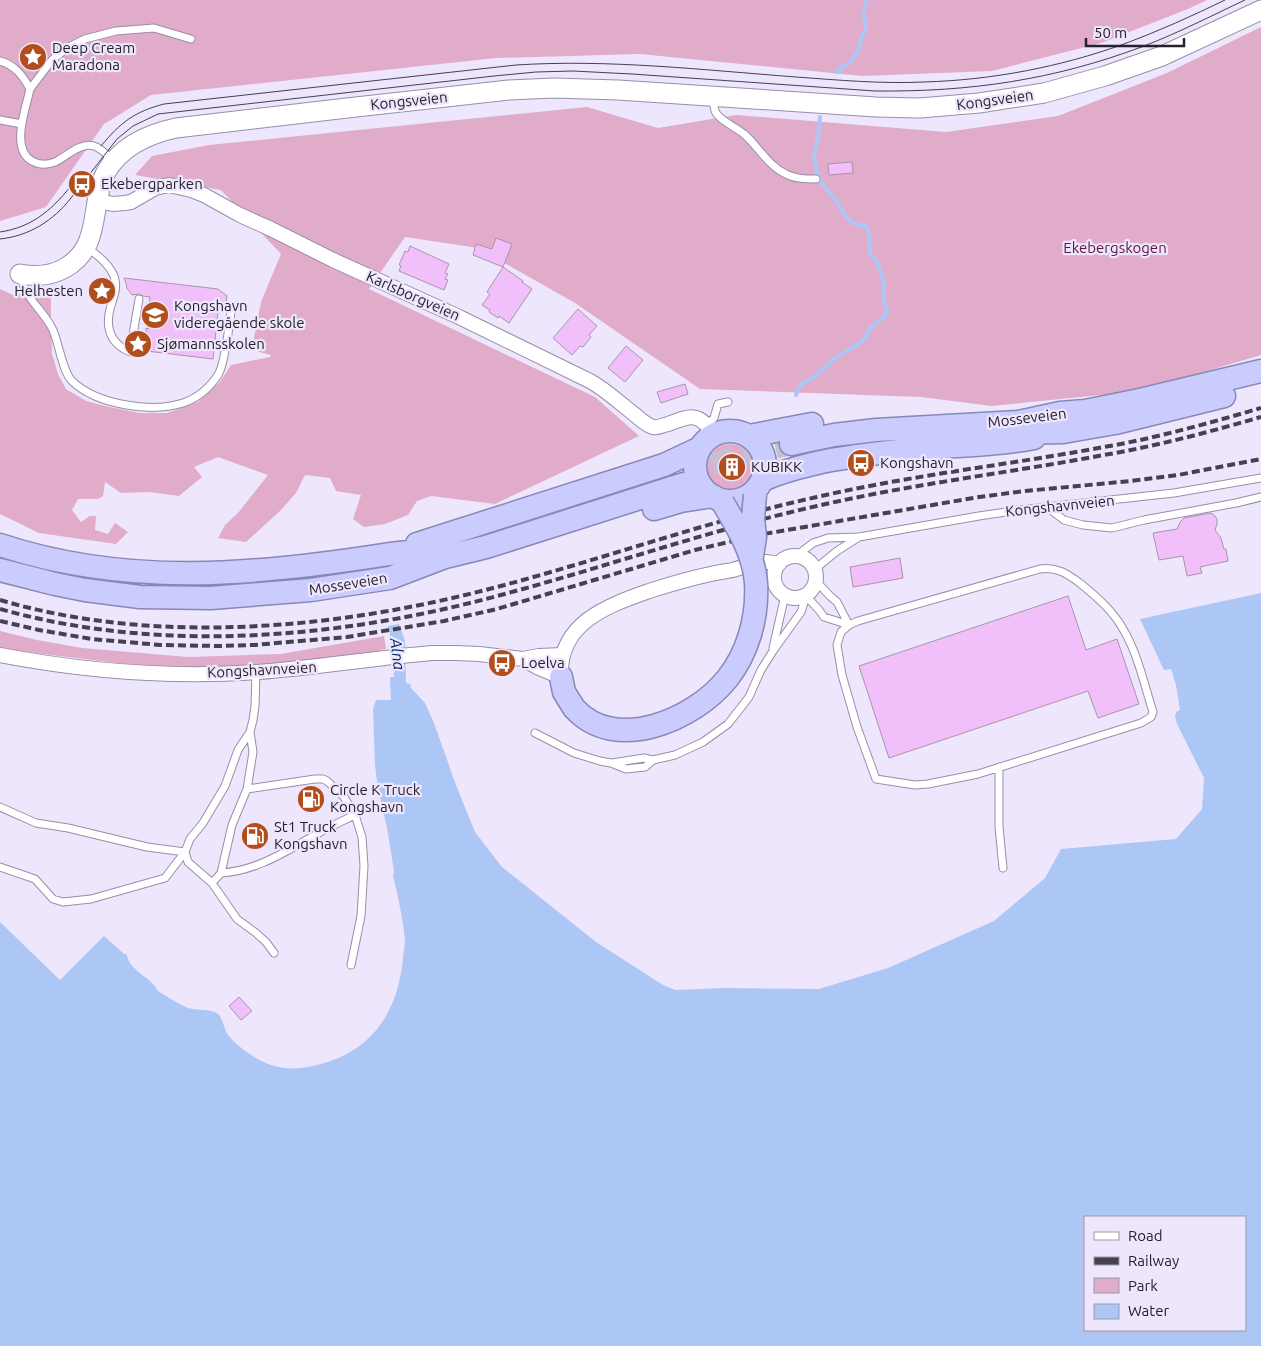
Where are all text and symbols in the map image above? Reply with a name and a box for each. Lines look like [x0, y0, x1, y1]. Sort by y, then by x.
scale bar [1086, 15, 1184, 47]
text: 50 m [1094, 24, 1127, 41]
place label: Deep Cream Maradona [52, 39, 135, 73]
place icon: Deep Cream Maradona [18, 42, 48, 72]
street label: Kongsveien [955, 86, 1034, 113]
street label: Kongsveien [370, 88, 448, 113]
bus stop icon: Ekebergparken [67, 169, 97, 199]
place label: Ekebergparken [101, 175, 203, 192]
park label: Ekebergskogen [1063, 239, 1167, 256]
street label: Karlsborgveien [364, 267, 463, 324]
place icon: Helhesten [87, 276, 117, 306]
place label: Helhesten [14, 282, 83, 299]
place label: Kongshavn videregående skole [174, 297, 304, 331]
school or university icon: Kongshavn videregående skole [140, 300, 170, 330]
place icon: Sjømannsskolen [123, 329, 153, 359]
place label: Sjømannsskolen [157, 335, 265, 352]
street label: Mosseveien [987, 404, 1067, 431]
bus stop icon: Kongshavn [846, 448, 876, 478]
building icon: KUBIKK [717, 452, 747, 482]
place label: Kongshavn [880, 454, 954, 471]
place label: KUBIKK [751, 458, 802, 475]
street label: Kongshavnveien [1005, 491, 1115, 520]
street label: Mosseveien [307, 569, 388, 598]
water label: Alna [387, 636, 409, 671]
bus stop icon: Loelva [487, 648, 517, 678]
place label: Loelva [521, 654, 565, 671]
street label: Kongshavnveien [207, 658, 317, 681]
place label: Circle K Truck Kongshavn [330, 781, 421, 815]
fuel station icon: Circle K Truck Kongshavn [296, 784, 326, 814]
place label: St1 Truck Kongshavn [274, 818, 348, 852]
fuel station icon: St1 Truck Kongshavn [240, 821, 270, 851]
legend [1084, 1216, 1246, 1331]
text: Road [1128, 1227, 1163, 1244]
text: Railway [1128, 1252, 1179, 1269]
text: Park [1128, 1277, 1158, 1294]
text: Water [1128, 1302, 1169, 1319]

